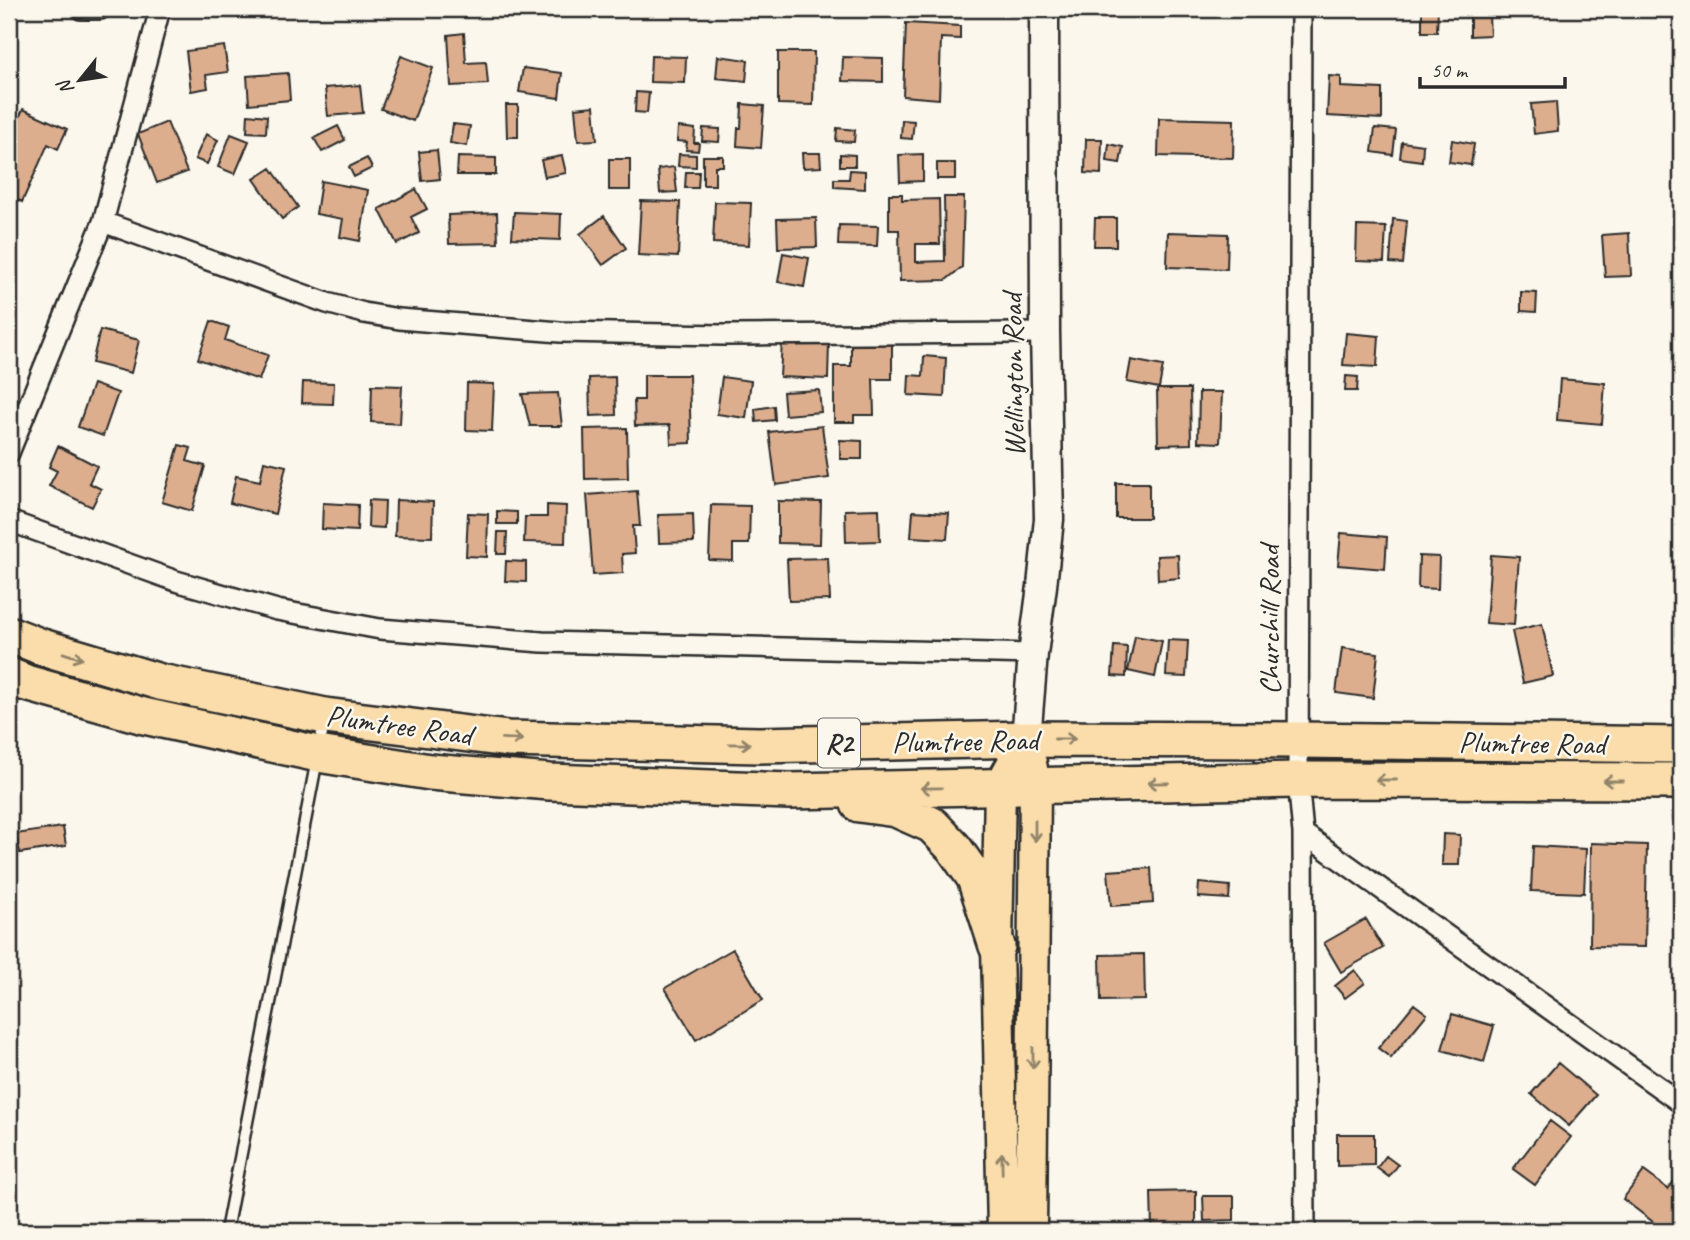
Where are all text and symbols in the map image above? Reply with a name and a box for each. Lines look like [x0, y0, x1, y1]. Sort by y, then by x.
north arrow [46, 46, 116, 116]
scale bar [1420, 46, 1566, 90]
text: 50 m [1431, 57, 1469, 83]
text: N [51, 74, 79, 99]
street label: Wellington Road [993, 289, 1033, 457]
street label: Churchill Road [1250, 541, 1288, 695]
one-way arrow [62, 650, 84, 663]
street label: Plumtree Road [324, 696, 478, 755]
road number: R2 [818, 718, 860, 768]
street label: Plumtree Road [891, 721, 1043, 761]
street label: Plumtree Road [1458, 723, 1610, 763]
one-way arrow [501, 732, 524, 745]
one-way arrow [1054, 732, 1077, 746]
one-way arrow [728, 737, 751, 751]
one-way arrow [1374, 773, 1397, 787]
one-way arrow [1602, 774, 1625, 788]
one-way arrow [1147, 777, 1170, 790]
one-way arrow [919, 781, 942, 794]
one-way arrow [1028, 819, 1042, 842]
one-way arrow [1026, 1046, 1040, 1069]
one-way arrow [995, 1152, 1008, 1175]

